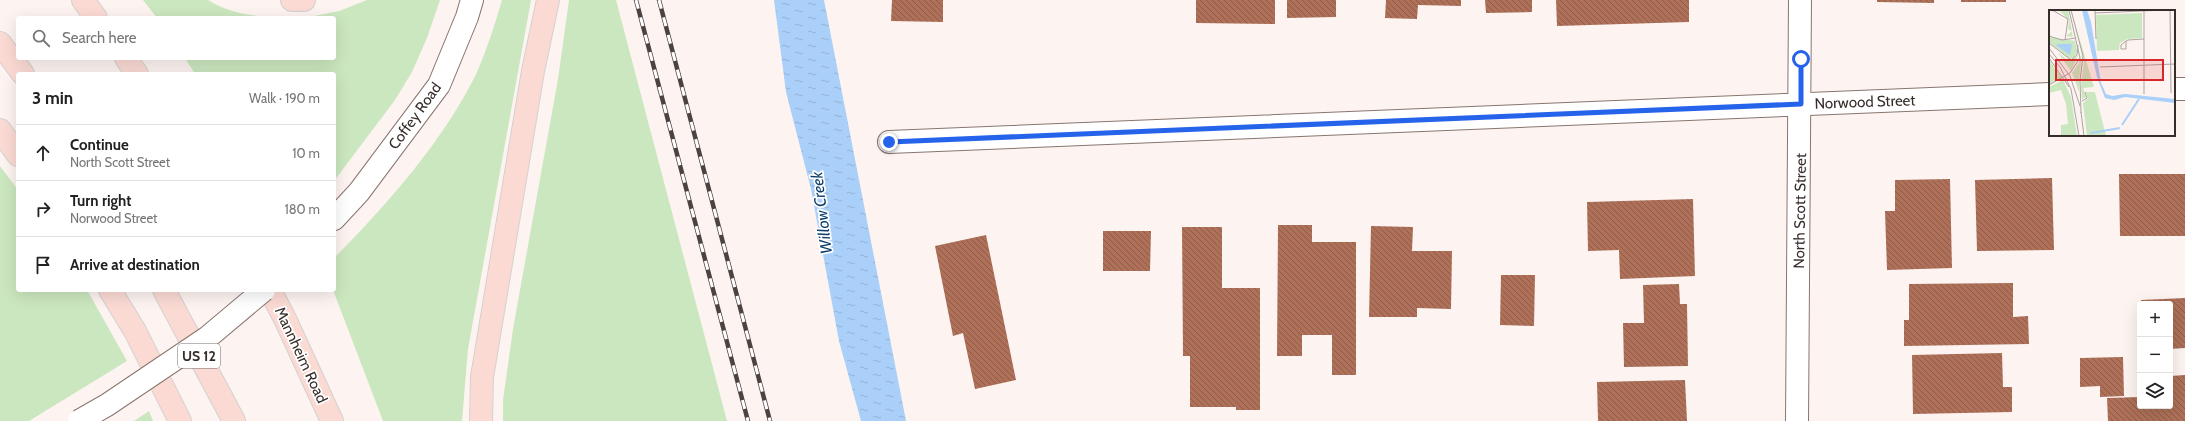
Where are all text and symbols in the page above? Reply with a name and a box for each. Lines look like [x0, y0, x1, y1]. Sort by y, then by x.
inset map [2049, 10, 2175, 136]
search box [16, 16, 336, 60]
icon: search [30, 27, 52, 49]
text: Search here [62, 29, 137, 47]
route start [1792, 50, 1810, 68]
street label: Coffey Road [385, 79, 445, 153]
text: 3 min [32, 88, 73, 108]
text: Walk · 190 m [249, 90, 320, 106]
street label: Norwood Street [1814, 91, 1916, 113]
route end [880, 133, 898, 151]
text: Continue [70, 136, 129, 154]
icon: ahead [32, 142, 54, 164]
text: 10 m [292, 145, 320, 161]
street label: North Scott Street [1790, 153, 1810, 269]
text: North Scott Street [70, 154, 170, 170]
water label: Willow Creek [807, 170, 836, 255]
text: Turn right [70, 192, 131, 210]
icon: right [32, 198, 54, 220]
text: 180 m [284, 201, 320, 217]
text: Norwood Street [70, 210, 157, 226]
icon: arrive [32, 254, 54, 276]
text: Arrive at destination [70, 256, 200, 274]
map controls [2137, 301, 2173, 409]
button: + [2137, 301, 2173, 337]
street label: Mannheim Road [271, 304, 331, 406]
button: − [2137, 337, 2173, 373]
road number: US 12 [178, 344, 220, 368]
button: layers [2137, 373, 2173, 409]

